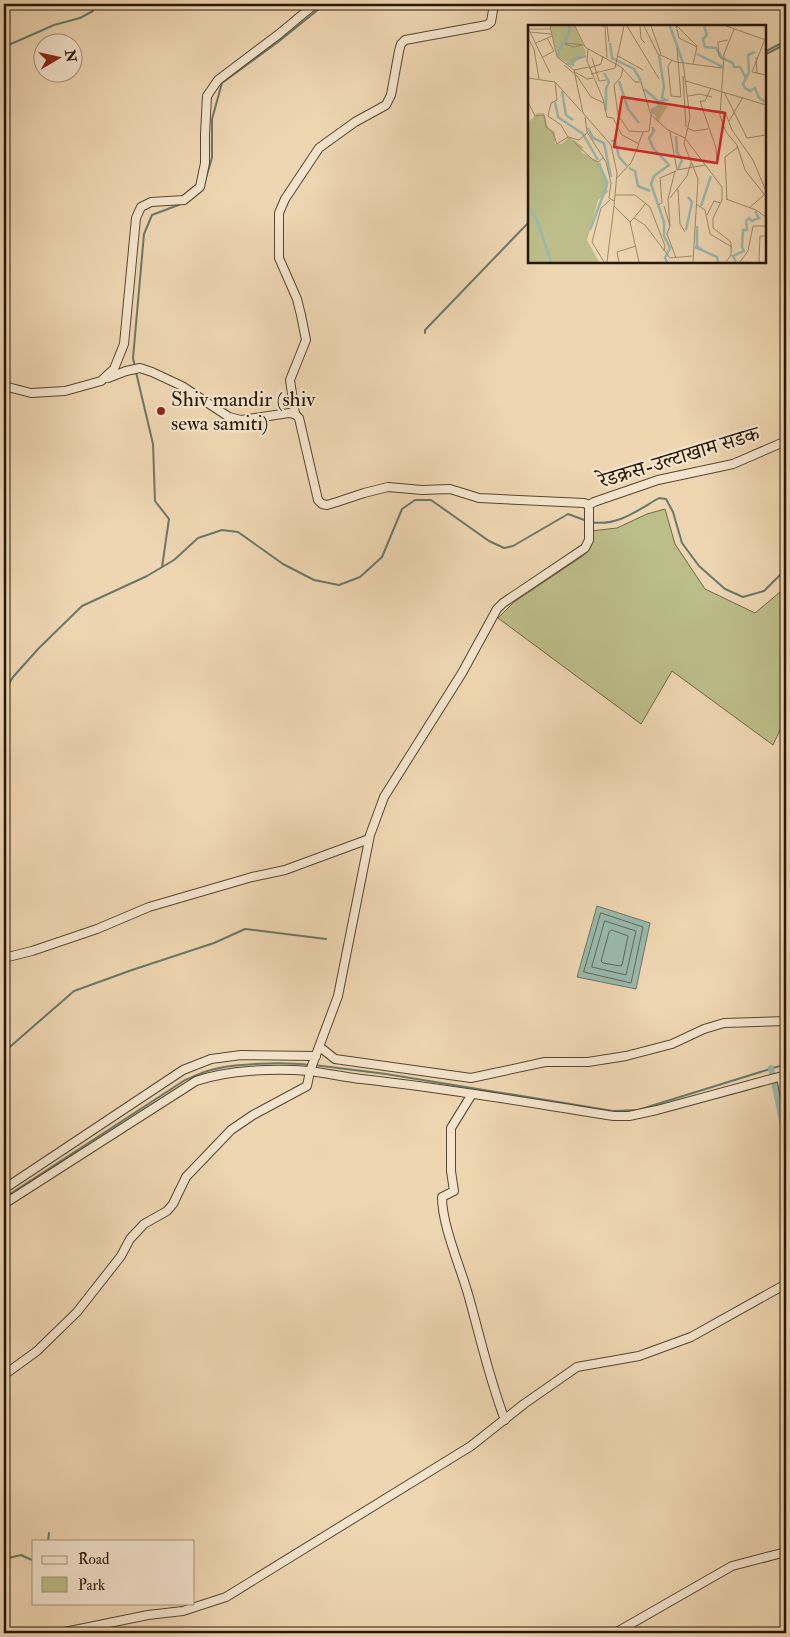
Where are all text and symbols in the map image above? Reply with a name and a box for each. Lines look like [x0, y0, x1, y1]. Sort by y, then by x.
inset map [528, 25, 765, 262]
north arrow [32, 32, 82, 82]
text: N [61, 48, 80, 64]
place label: Shiv mandir (shiv sewa samiti) [171, 386, 316, 437]
marker: Shiv mandir (shiv sewa samiti) [155, 405, 167, 417]
street label: रेडक्रस-उल्टाखाम सडक [593, 420, 764, 496]
legend [32, 1540, 195, 1604]
text: Road [78, 1550, 110, 1569]
text: Park [78, 1576, 105, 1595]

